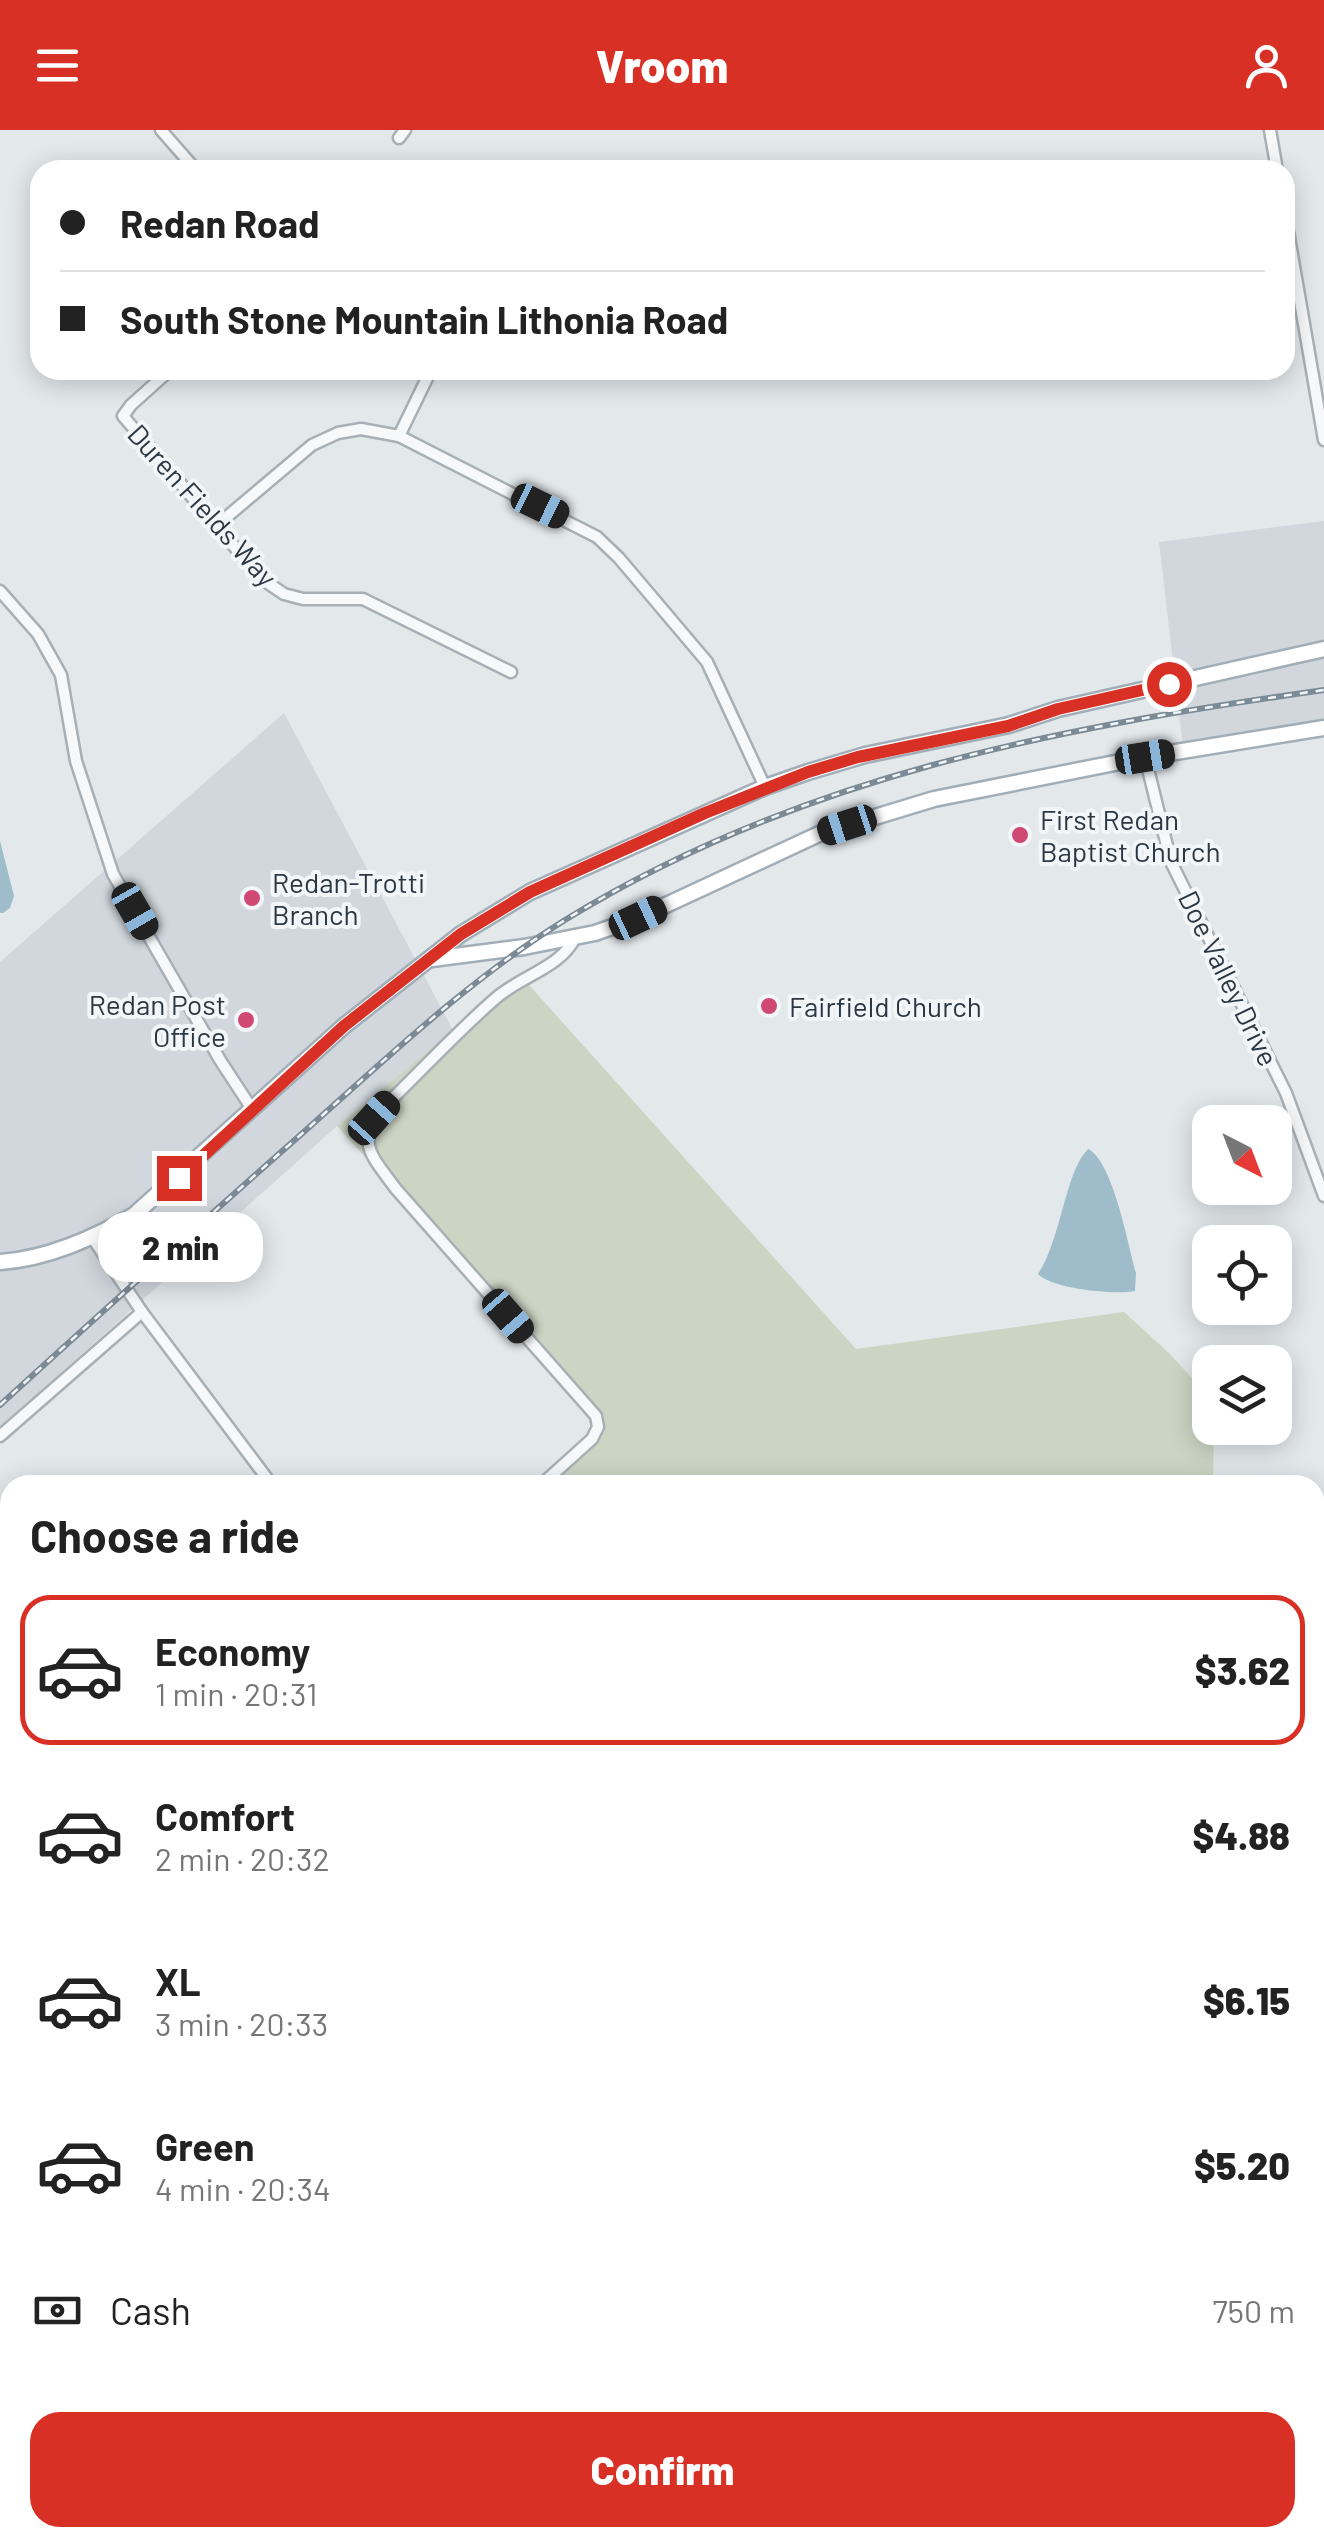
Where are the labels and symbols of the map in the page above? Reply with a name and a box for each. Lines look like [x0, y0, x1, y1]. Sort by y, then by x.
street label: Duren Fields Way [121, 417, 285, 593]
car [506, 479, 574, 533]
route start [1147, 662, 1192, 707]
car [1113, 737, 1177, 777]
car [814, 801, 880, 849]
place label: First Redan Baptist Church [1040, 802, 1221, 868]
marker: First Redan Baptist Church [1009, 824, 1031, 846]
place label: Redan-Trotti Branch [272, 865, 425, 931]
car [107, 878, 163, 944]
street label: Doe Valley Drive [1172, 885, 1286, 1071]
marker: Redan-Trotti Branch [241, 887, 263, 909]
car [604, 892, 672, 944]
place label: Redan Post Office [89, 987, 226, 1053]
place label: Fairfield Church [789, 989, 982, 1023]
marker: Fairfield Church [758, 995, 780, 1017]
marker: Redan Post Office [235, 1009, 257, 1031]
car [343, 1086, 405, 1150]
north arrow [1192, 1105, 1292, 1205]
route end [157, 1156, 202, 1201]
callout: 2 min [96, 1213, 262, 1283]
car [477, 1284, 539, 1348]

